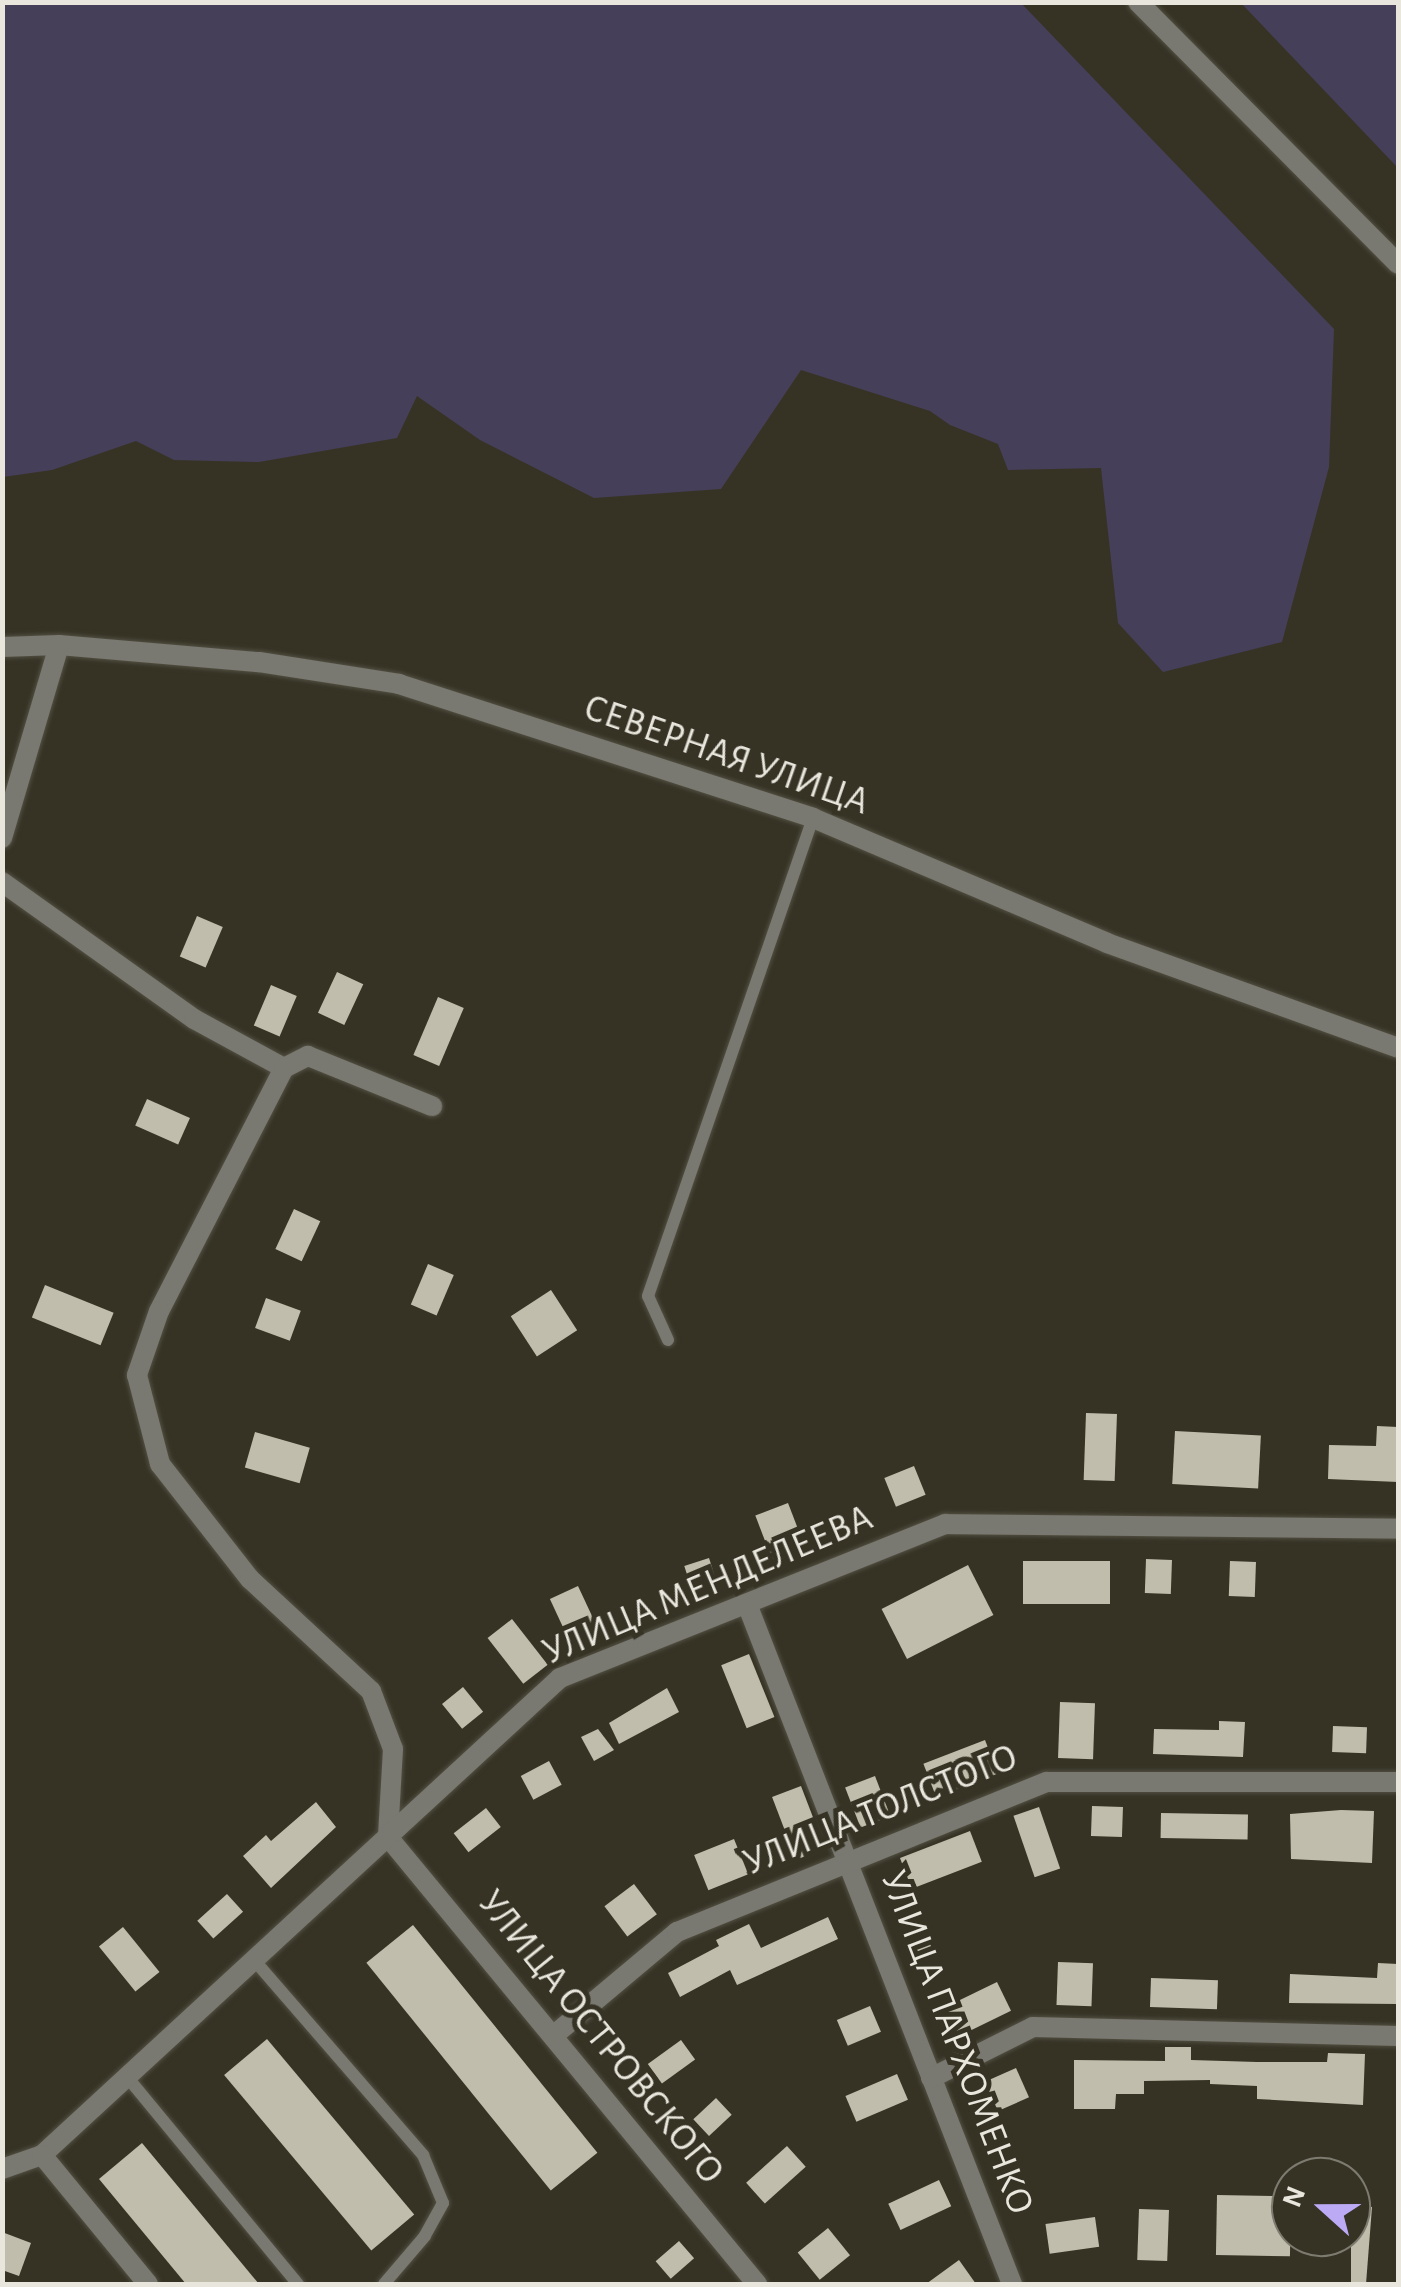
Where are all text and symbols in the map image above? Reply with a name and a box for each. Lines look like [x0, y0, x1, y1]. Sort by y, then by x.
street label: СЕВЕРНАЯ УЛИЦА [578, 686, 874, 826]
street label: УЛИЦА МЕНДЕЛЕЕВА [536, 1496, 880, 1676]
street label: УЛИЦА ТОЛСТОГО [737, 1735, 1025, 1887]
street label: УЛИЦА ПАРХОМЕНКО [869, 1865, 1043, 2221]
street label: УЛИЦА ОСТРОВСКОГО [467, 1882, 733, 2194]
north arrow [1271, 2157, 1371, 2257]
text: N [1278, 2183, 1311, 2211]

